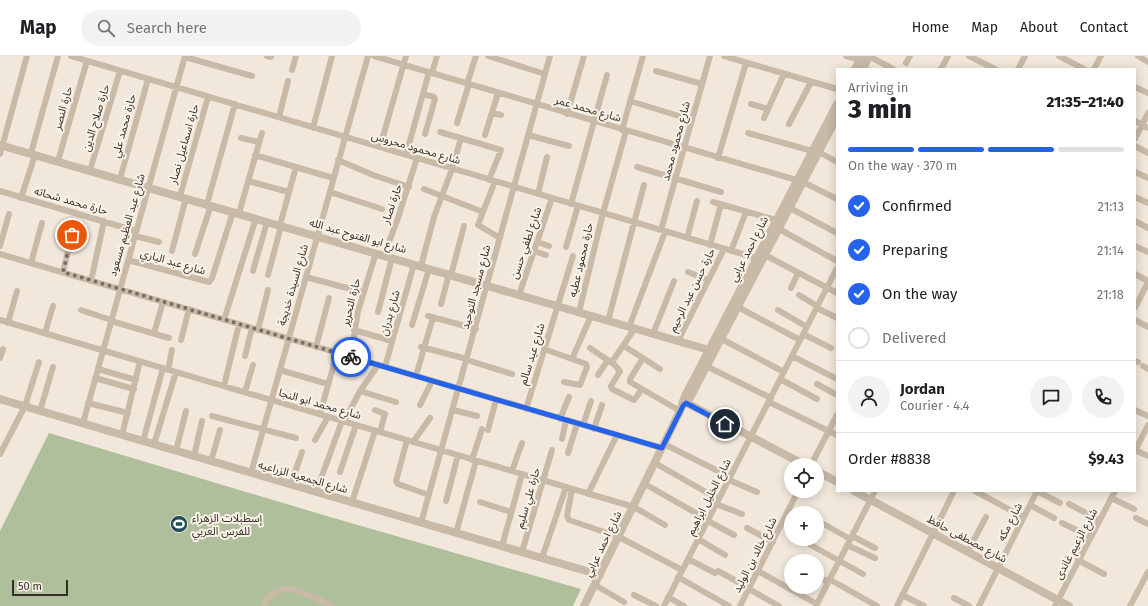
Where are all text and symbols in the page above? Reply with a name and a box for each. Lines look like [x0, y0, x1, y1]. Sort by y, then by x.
search box [81, 10, 361, 46]
text: Map [20, 16, 57, 39]
icon: search [95, 17, 117, 39]
text: Search here [127, 19, 207, 37]
text: Home [912, 19, 949, 36]
text: Map [971, 19, 998, 36]
text: About [1020, 19, 1058, 36]
text: Contact [1080, 19, 1128, 36]
text: Arriving in [848, 80, 908, 95]
street label: حارة صلاح الدين [80, 82, 114, 154]
street label: حارة النصر [50, 84, 76, 132]
street label: حارة محمد علي [109, 92, 141, 160]
street label: شارع محمد عمر [552, 93, 623, 126]
text: 21:35–21:40 [1047, 93, 1124, 111]
text: 3 min [848, 94, 912, 125]
street label: شارع محمود محمد [659, 99, 694, 182]
street label: حارة اسماعيل نصار [166, 102, 202, 187]
street label: شارع محمود محروس [370, 129, 462, 168]
text: On the way · 370 m [848, 158, 957, 173]
street label: شارع عبد العظيم مسعود [106, 172, 150, 278]
street label: حارة نصار [379, 182, 405, 227]
street label: حارة محمد شحاته [33, 184, 110, 218]
icon: check [848, 195, 870, 217]
text: Confirmed [882, 197, 952, 215]
text: 21:13 [1098, 199, 1124, 214]
street label: شارع لطفي حسن [508, 205, 547, 282]
street label: شارع احمد عرابي [727, 214, 774, 285]
street label: شارع ابو الفتوح عبد الله [308, 216, 408, 257]
pin [55, 218, 89, 252]
street label: حارة محمود عطيه [566, 221, 596, 298]
icon: bag [61, 224, 83, 246]
icon: check [848, 239, 870, 261]
text: Preparing [882, 241, 947, 259]
street label: شارع السيدة خديجة [275, 242, 312, 328]
street label: شارع مسجد التوحيد [459, 243, 495, 331]
text: 21:14 [1097, 243, 1124, 258]
street label: حارة حسن عبد الرحيم [666, 245, 720, 335]
street label: شارع عبد الباري [138, 246, 207, 280]
street label: حارة التحرير [339, 276, 363, 328]
icon: check [848, 283, 870, 305]
text: On the way [882, 285, 957, 303]
text: 21:18 [1097, 287, 1124, 302]
street label: شارع بدران [377, 288, 404, 338]
street label: شارع عيد سالم [516, 321, 550, 387]
text: Delivered [882, 329, 946, 347]
courier [331, 337, 371, 377]
icon: bike [340, 346, 362, 368]
button: person [848, 376, 890, 418]
button: chat [1030, 376, 1072, 418]
button: phone [1082, 376, 1124, 418]
text: Jordan [900, 380, 945, 398]
street label: شارع محمد ابو النجا [277, 386, 363, 423]
text: Courier · 4.4 [900, 398, 970, 413]
pin [708, 407, 742, 441]
icon: home [714, 413, 736, 435]
text: Order #8838 [848, 450, 931, 468]
text: $9.43 [1088, 450, 1124, 468]
street label: شارع الخليل ابراهيم [684, 456, 736, 538]
street label: شارع الجمعيه الزراعيه [256, 458, 350, 497]
map controls [784, 458, 824, 594]
button: locate [784, 458, 824, 498]
street label: حارة علي سليم [513, 466, 545, 531]
street label: شارع مكه [995, 500, 1026, 544]
button: + [784, 506, 824, 546]
street label: شارع الزعيم غاندى [1052, 506, 1102, 583]
street label: شارع احمد عرابي [581, 509, 627, 580]
place label: إسطبلات الزهراء للفرس العربي [192, 512, 263, 540]
street label: شارع مصطفى حافظ [924, 512, 1009, 567]
sports icon: إسطبلات الزهراء للفرس العربي [169, 514, 189, 534]
street label: شارع خالد بن الوليد [730, 515, 781, 595]
button: − [784, 554, 824, 594]
scale bar [12, 578, 68, 597]
text: 50 m [18, 580, 42, 593]

